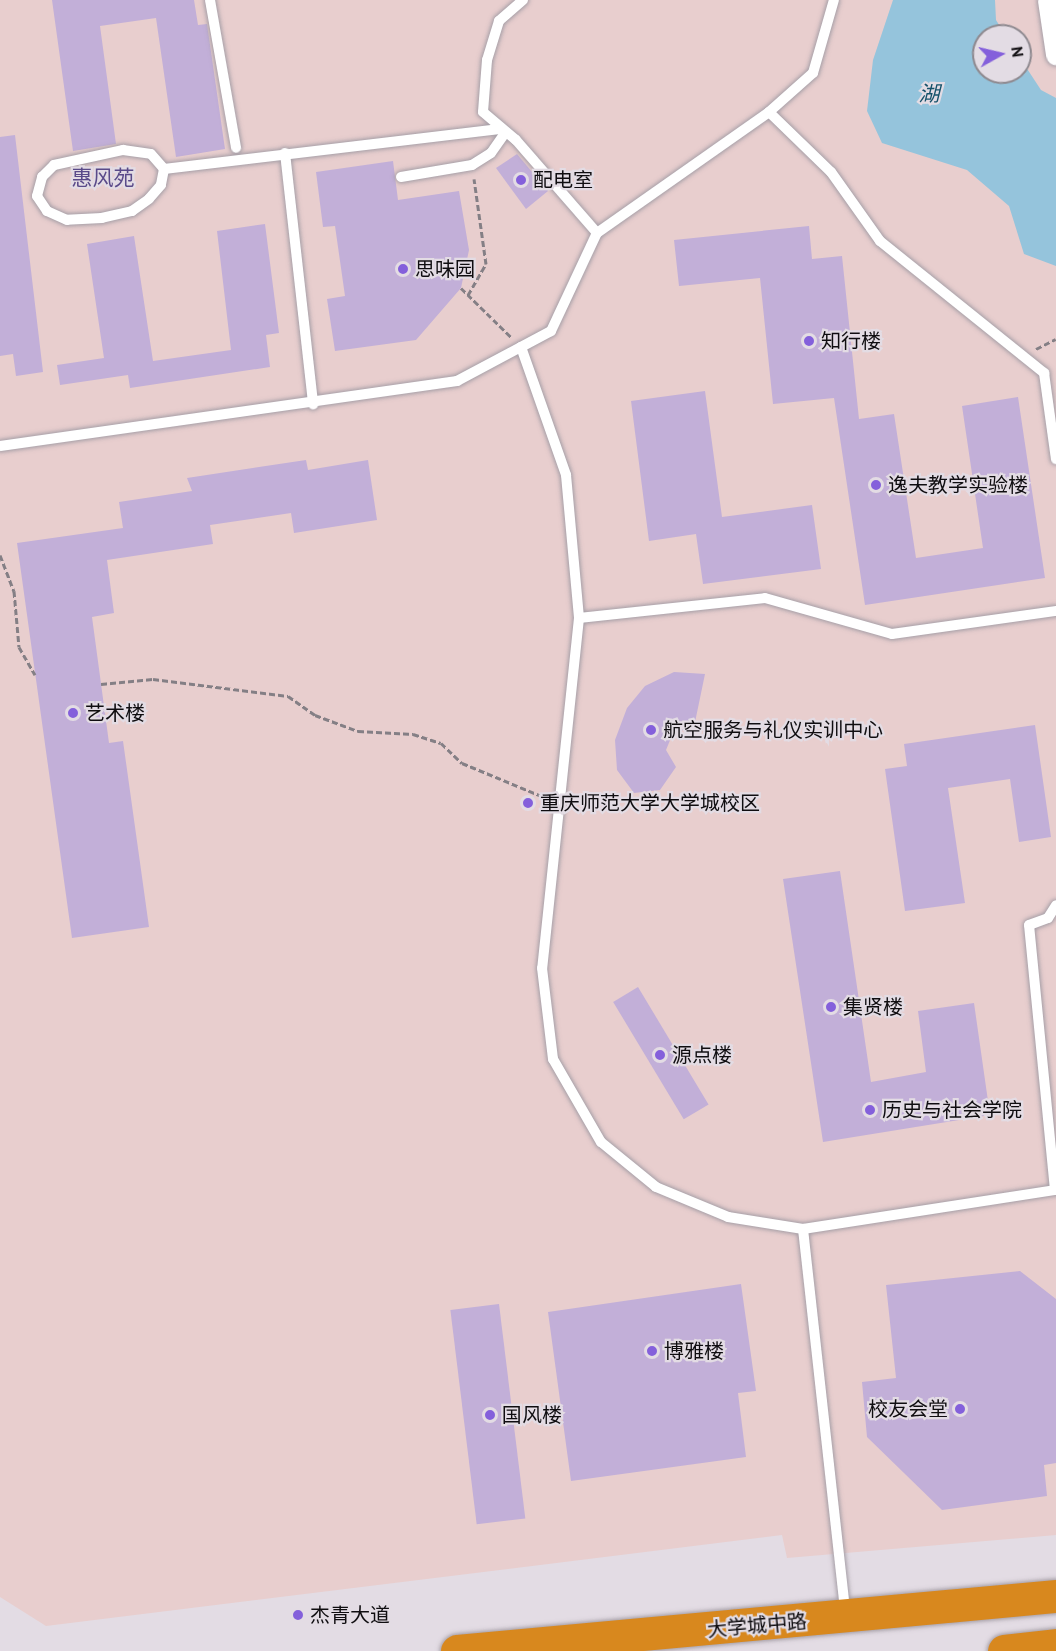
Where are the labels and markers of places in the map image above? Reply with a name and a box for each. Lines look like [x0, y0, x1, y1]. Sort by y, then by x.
place label: 配电室 [533, 168, 593, 192]
marker: 配电室 [514, 173, 528, 187]
place label: 思味园 [415, 257, 475, 281]
marker: 思味园 [396, 262, 410, 276]
place label: 知行楼 [821, 329, 881, 353]
marker: 知行楼 [802, 334, 816, 348]
place label: 逸夫教学实验楼 [888, 473, 1028, 497]
marker: 逸夫教学实验楼 [869, 478, 883, 492]
place label: 艺术楼 [85, 701, 145, 725]
marker: 艺术楼 [66, 706, 80, 720]
place label: 航空服务与礼仪实训中心 [663, 718, 883, 742]
marker: 航空服务与礼仪实训中心 [644, 723, 658, 737]
place label: 重庆师范大学大学城校区 [540, 791, 760, 815]
marker: 重庆师范大学大学城校区 [521, 796, 535, 810]
place label: 集贤楼 [843, 995, 903, 1019]
marker: 集贤楼 [824, 1000, 838, 1014]
place label: 源点楼 [672, 1043, 732, 1067]
marker: 源点楼 [653, 1048, 667, 1062]
place label: 历史与社会学院 [882, 1098, 1022, 1122]
marker: 历史与社会学院 [863, 1103, 877, 1117]
place label: 博雅楼 [664, 1339, 724, 1363]
marker: 博雅楼 [645, 1344, 659, 1358]
place label: 校友会堂 [868, 1397, 948, 1421]
marker: 校友会堂 [953, 1402, 967, 1416]
place label: 国风楼 [502, 1403, 562, 1427]
marker: 国风楼 [483, 1408, 497, 1422]
place label: 杰青大道 [310, 1603, 390, 1627]
marker: 杰青大道 [291, 1608, 305, 1622]

